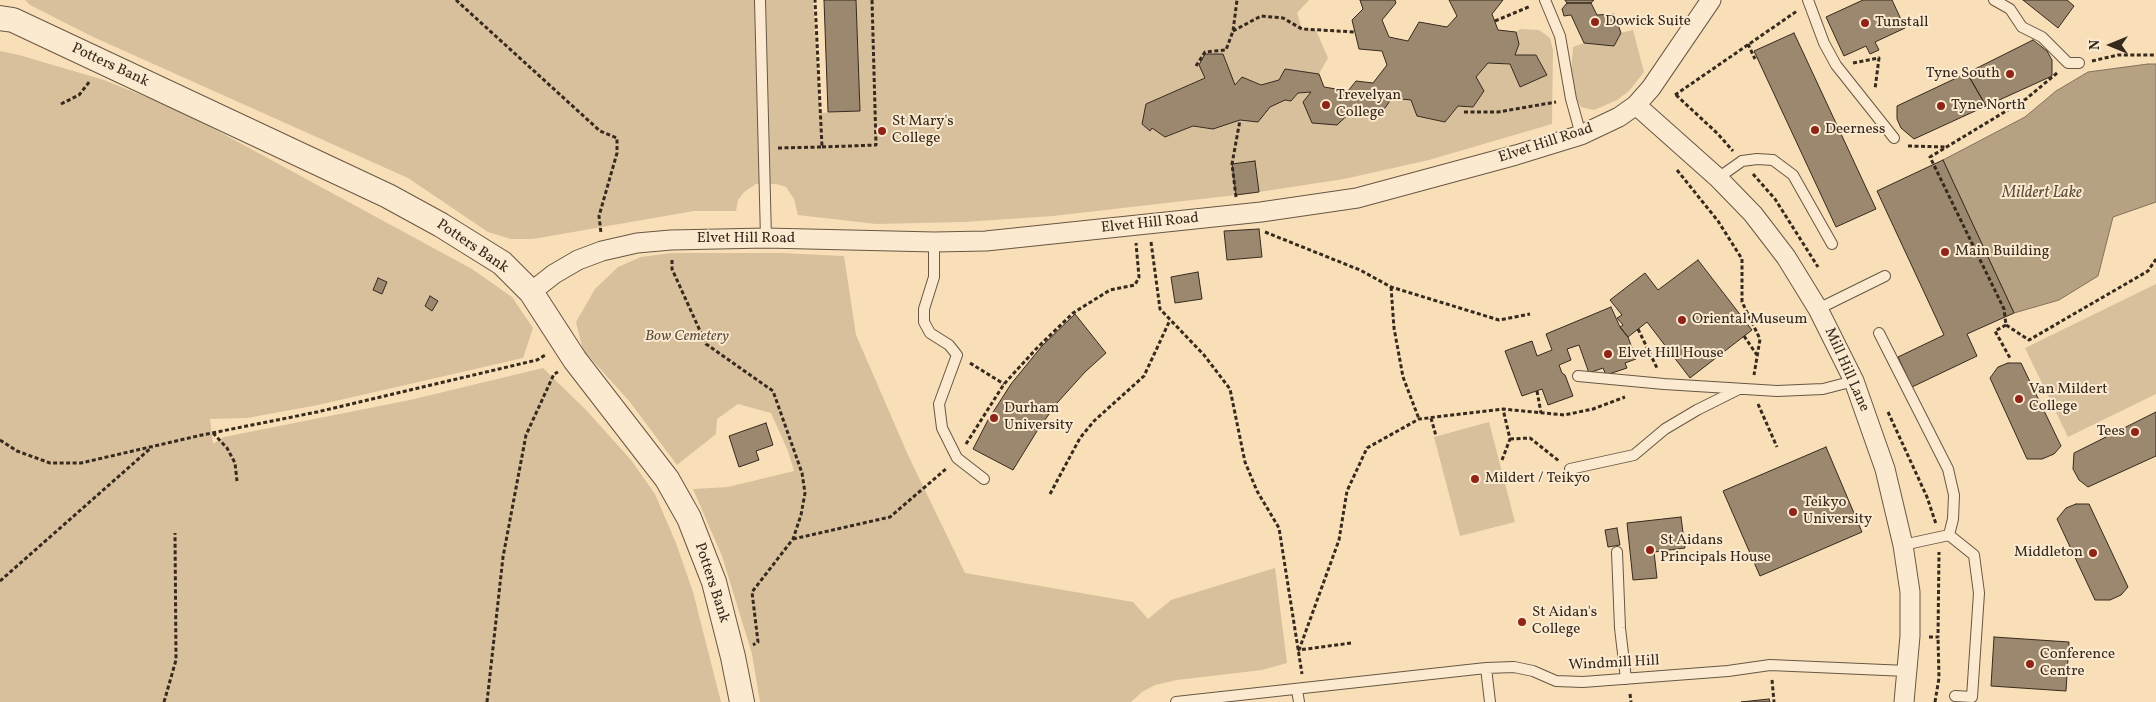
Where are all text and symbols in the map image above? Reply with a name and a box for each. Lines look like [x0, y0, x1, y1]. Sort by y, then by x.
place label: Dowick Suite [1605, 13, 1691, 31]
place label: Tunstall [1875, 14, 1929, 32]
marker: Dowick Suite [1589, 16, 1601, 28]
marker: Tunstall [1859, 17, 1871, 29]
north arrow [2086, 20, 2136, 70]
street label: Potters Bank [68, 40, 152, 92]
text: N [2086, 40, 2105, 50]
place label: Tyne South [1926, 65, 2000, 83]
marker: Tyne South [2004, 68, 2016, 80]
place label: Trevelyan College [1336, 87, 1401, 122]
place label: Tyne North [1951, 97, 2026, 115]
marker: Trevelyan College [1320, 99, 1332, 111]
marker: Tyne North [1935, 100, 1947, 112]
place label: St Mary's College [892, 113, 954, 148]
street label: Elvet Hill Road [1496, 120, 1596, 168]
place label: Deerness [1825, 121, 1885, 139]
marker: Deerness [1809, 124, 1821, 136]
marker: St Mary's College [876, 125, 888, 137]
water label: Mildert Lake [2002, 184, 2082, 204]
street label: Elvet Hill Road [1100, 210, 1200, 238]
street label: Potters Bank [432, 216, 512, 278]
street label: Elvet Hill Road [697, 230, 795, 248]
place label: Main Building [1955, 243, 2049, 261]
marker: Main Building [1939, 246, 1951, 258]
place label: Oriental Museum [1692, 311, 1807, 329]
marker: Oriental Museum [1676, 314, 1688, 326]
street label: Mill Hill Lane [1819, 325, 1873, 415]
park label: Bow Cemetery [645, 328, 729, 346]
place label: Elvet Hill House [1618, 345, 1724, 363]
marker: Elvet Hill House [1602, 348, 1614, 360]
place label: Van Mildert College [2029, 381, 2107, 416]
marker: Van Mildert College [2013, 393, 2025, 405]
place label: Durham University [1004, 400, 1073, 435]
marker: Durham University [988, 412, 1000, 424]
place label: Tees [2097, 423, 2125, 441]
marker: Tees [2129, 426, 2141, 438]
place label: Mildert / Teikyo [1485, 470, 1590, 488]
marker: Mildert / Teikyo [1469, 473, 1481, 485]
place label: Teikyo University [1803, 494, 1872, 529]
marker: Teikyo University [1787, 506, 1799, 518]
place label: St Aidans Principals House [1660, 532, 1771, 567]
street label: Potters Bank [690, 541, 732, 625]
marker: St Aidans Principals House [1644, 544, 1656, 556]
place label: Middleton [2014, 544, 2083, 562]
marker: Middleton [2087, 547, 2099, 559]
place label: St Aidan's College [1532, 604, 1597, 639]
marker: St Aidan's College [1516, 616, 1528, 628]
place label: Conference Centre [2040, 646, 2115, 681]
street label: Windmill Hill [1568, 653, 1660, 675]
marker: Conference Centre [2024, 658, 2036, 670]

